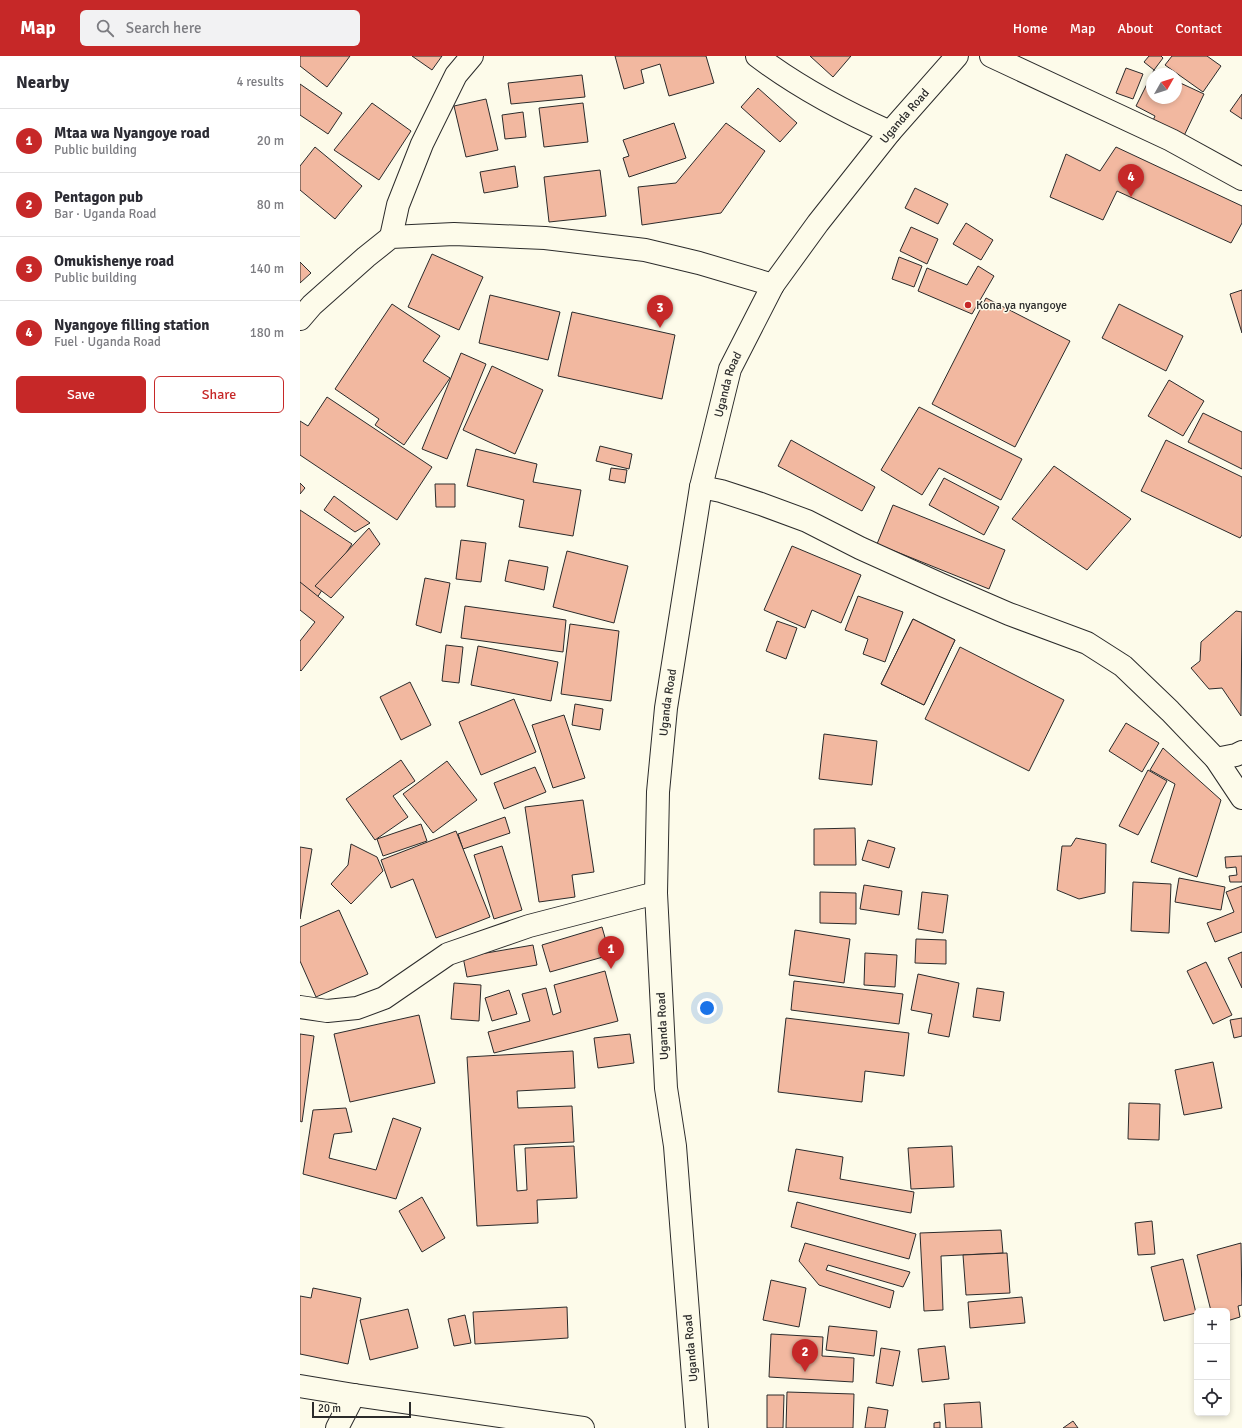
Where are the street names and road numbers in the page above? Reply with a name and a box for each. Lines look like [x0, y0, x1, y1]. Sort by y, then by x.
street label: Uganda Road [876, 85, 932, 146]
street label: Uganda Road [711, 349, 745, 419]
street label: Uganda Road [656, 668, 680, 737]
street label: Uganda Road [654, 992, 672, 1060]
street label: Uganda Road [681, 1314, 701, 1382]

